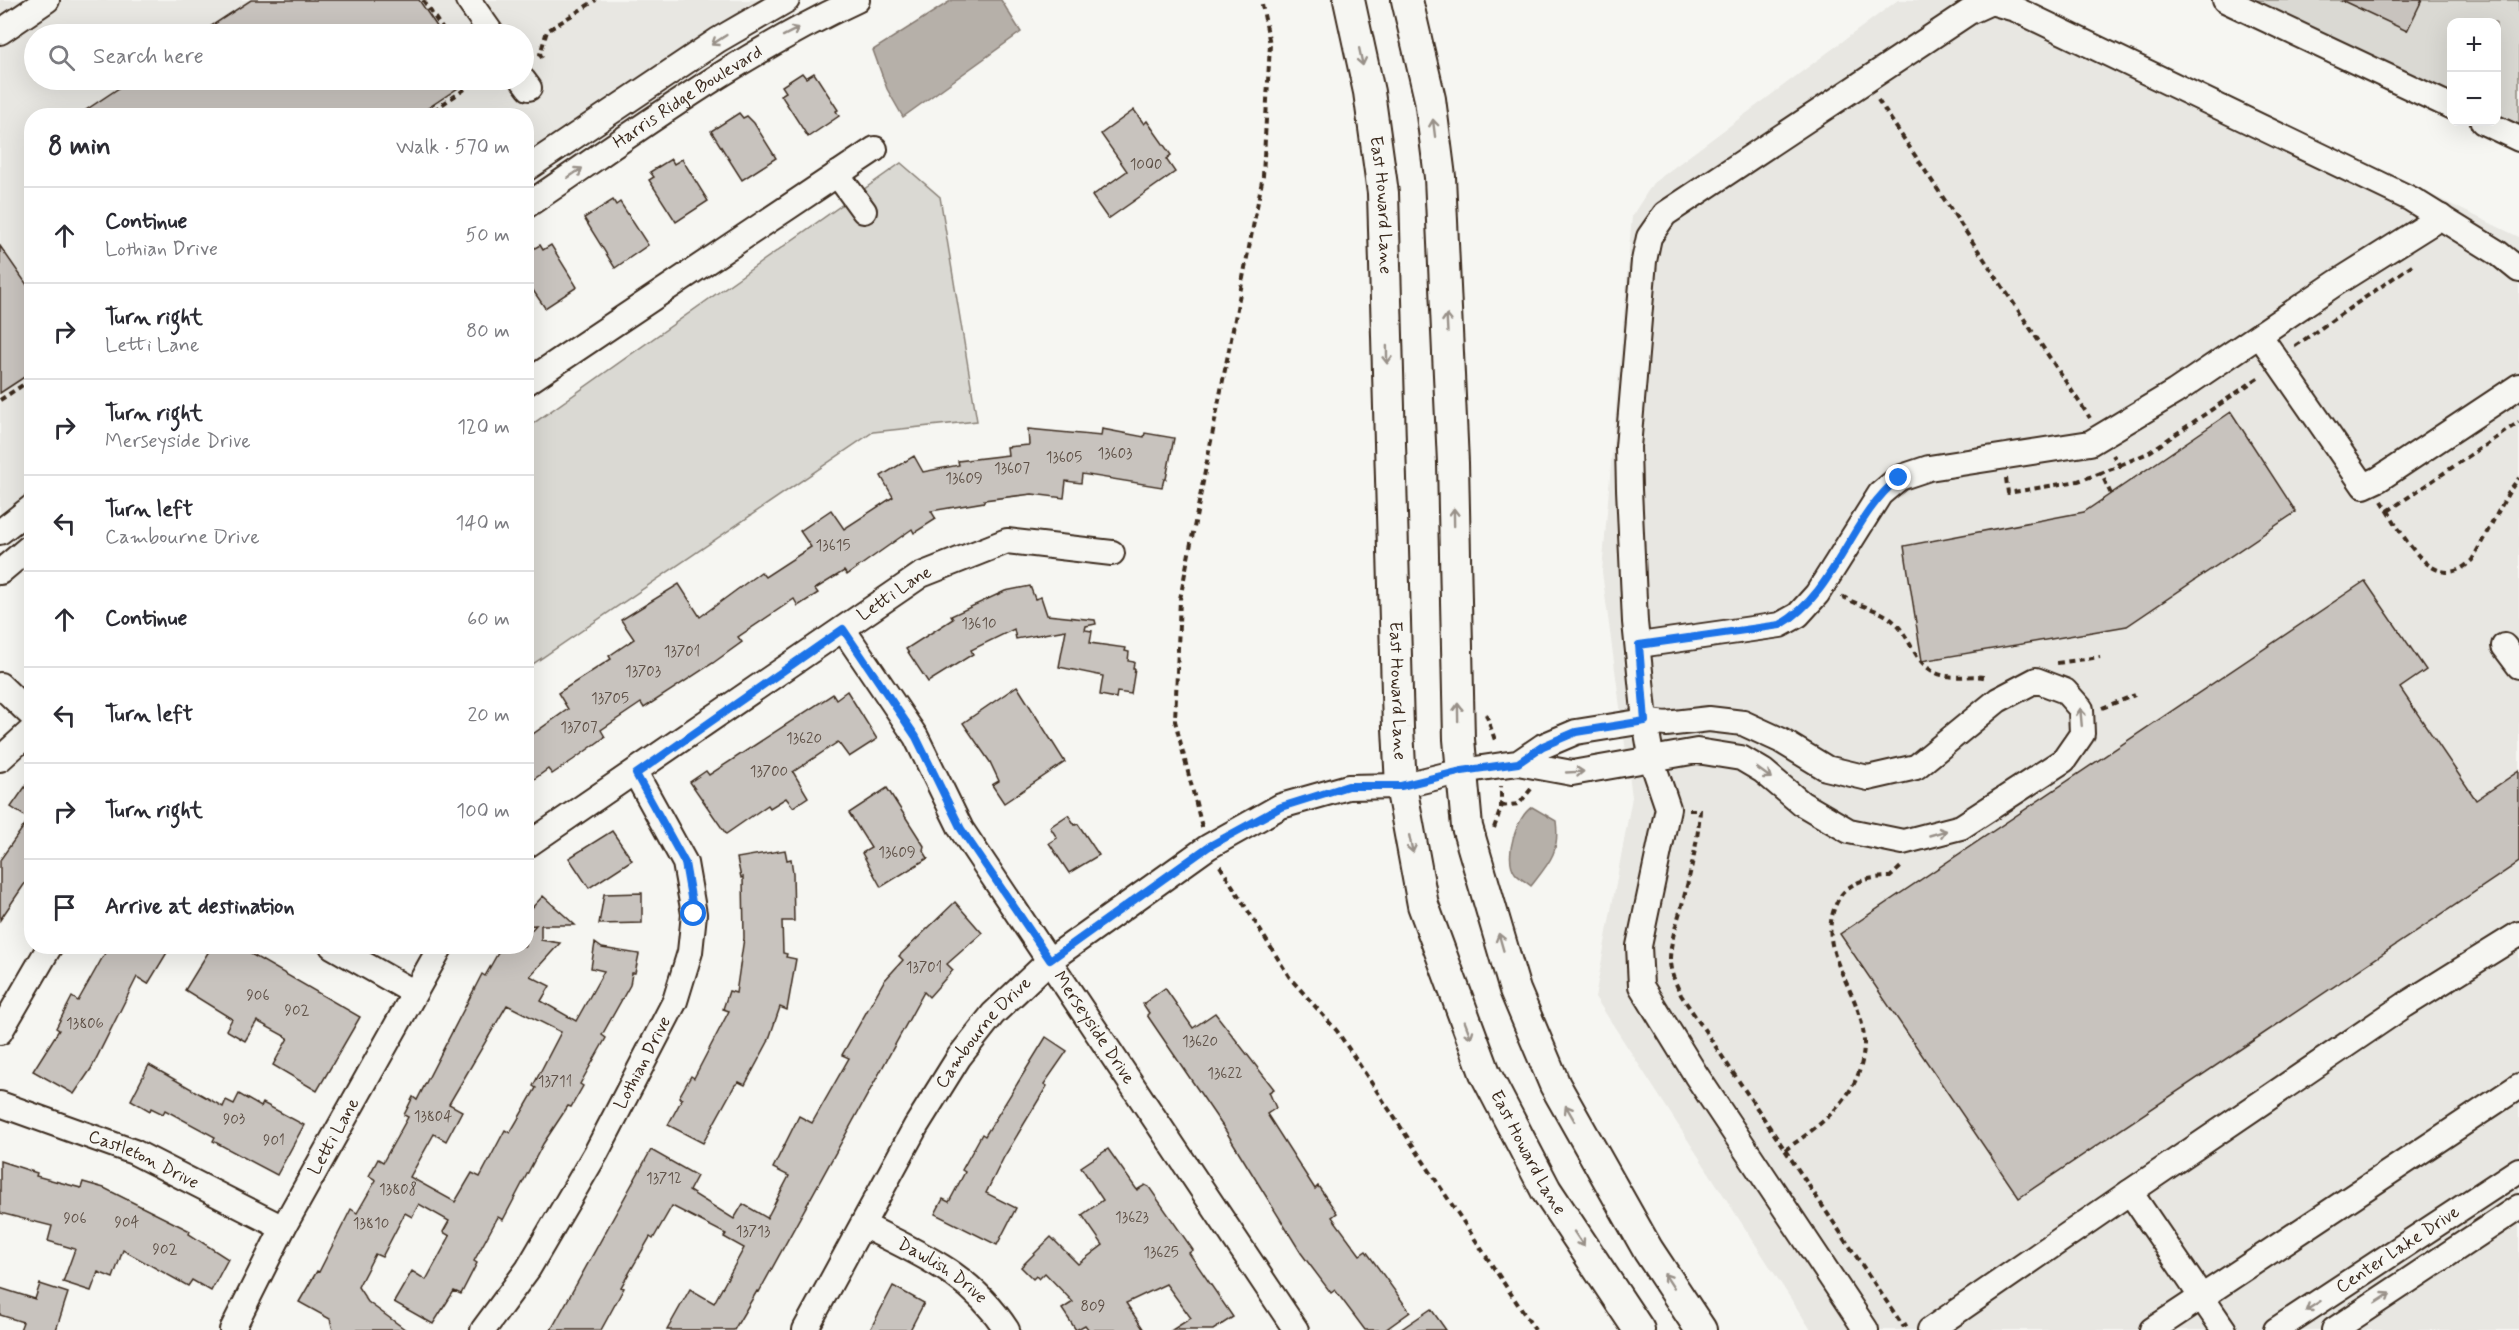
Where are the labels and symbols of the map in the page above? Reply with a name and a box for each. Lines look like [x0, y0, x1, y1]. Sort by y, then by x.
one-way arrow [782, 26, 799, 38]
one-way arrow [711, 34, 728, 46]
street label: Harris Ridge Boulevard [608, 40, 767, 155]
one-way arrow [1356, 47, 1368, 66]
one-way arrow [1428, 119, 1439, 139]
street label: East Howard Lane [1363, 134, 1397, 275]
house number: 1000 [1130, 155, 1162, 175]
one-way arrow [566, 167, 583, 179]
one-way arrow [1441, 313, 1452, 333]
one-way arrow [1381, 345, 1393, 365]
house number: 13603 [1098, 444, 1132, 464]
house number: 13605 [1046, 448, 1082, 468]
house number: 13607 [994, 459, 1030, 479]
route end [1885, 464, 1911, 490]
house number: 13609 [945, 469, 983, 489]
one-way arrow [1448, 508, 1460, 528]
house number: 13615 [816, 536, 850, 556]
street label: Letti Lane [853, 560, 935, 627]
house number: 13610 [961, 614, 997, 634]
street label: East Howard Lane [1383, 621, 1412, 761]
house number: 13701 [664, 642, 700, 662]
house number: 13703 [625, 662, 661, 682]
house number: 13705 [591, 689, 629, 709]
one-way arrow [1452, 703, 1464, 723]
one-way arrow [2075, 708, 2086, 727]
house number: 13707 [560, 718, 598, 738]
house number: 13620 [786, 729, 822, 749]
house number: 13700 [750, 762, 788, 782]
one-way arrow [1565, 766, 1585, 777]
one-way arrow [1755, 766, 1771, 779]
one-way arrow [1928, 827, 1947, 838]
one-way arrow [1406, 834, 1417, 853]
house number: 13609 [878, 843, 916, 863]
route start [680, 900, 706, 926]
one-way arrow [1495, 933, 1506, 952]
house number: 13701 [906, 958, 942, 978]
street label: Merseyside Drive [1048, 967, 1140, 1089]
street label: Cambourne Drive [930, 971, 1037, 1093]
house number: 906 [246, 986, 270, 1006]
house number: 902 [285, 1001, 309, 1021]
street label: Lothian Drive [609, 1012, 677, 1113]
house number: 13806 [66, 1014, 104, 1034]
one-way arrow [1463, 1020, 1474, 1039]
house number: 13620 [1182, 1032, 1218, 1052]
house number: 13622 [1207, 1064, 1243, 1084]
house number: 13711 [538, 1072, 572, 1092]
street label: East Howard Lane [1484, 1086, 1571, 1220]
street label: Letti Lane [303, 1093, 366, 1179]
one-way arrow [1564, 1105, 1576, 1122]
house number: 13804 [414, 1107, 452, 1127]
house number: 903 [223, 1110, 245, 1130]
street label: Castleton Drive [85, 1125, 203, 1195]
house number: 901 [263, 1131, 285, 1151]
house number: 13712 [646, 1169, 682, 1189]
house number: 13808 [379, 1180, 417, 1200]
street label: Center Lake Drive [2331, 1200, 2465, 1299]
house number: 13623 [1115, 1208, 1149, 1228]
house number: 906 [63, 1209, 87, 1229]
house number: 904 [115, 1213, 140, 1233]
house number: 13810 [353, 1214, 389, 1234]
house number: 13713 [736, 1222, 770, 1242]
one-way arrow [1573, 1230, 1585, 1246]
street label: Dawlish Drive [894, 1232, 993, 1309]
house number: 902 [153, 1240, 177, 1260]
house number: 13625 [1143, 1243, 1179, 1263]
one-way arrow [1663, 1273, 1675, 1290]
one-way arrow [2374, 1292, 2391, 1304]
house number: 809 [1081, 1297, 1105, 1317]
one-way arrow [2305, 1300, 2321, 1312]

